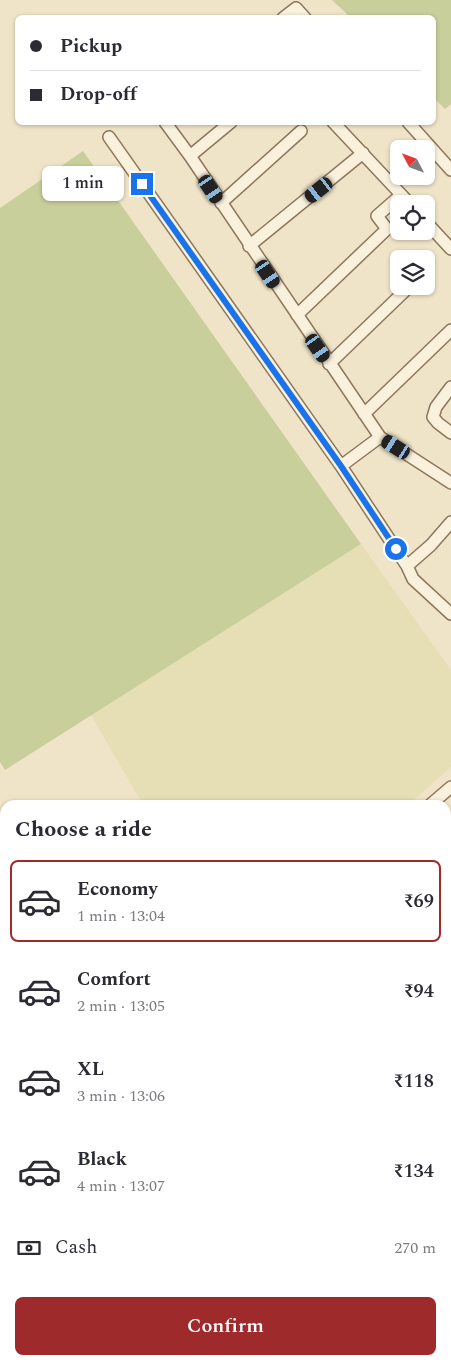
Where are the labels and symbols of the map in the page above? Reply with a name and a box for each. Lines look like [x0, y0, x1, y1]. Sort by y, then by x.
north arrow [390, 140, 435, 185]
callout: 1 min [42, 166, 124, 202]
car [196, 172, 225, 206]
route end [131, 173, 153, 195]
car [302, 175, 335, 205]
car [253, 257, 282, 291]
car [303, 331, 332, 365]
car [379, 433, 412, 461]
route start [385, 538, 407, 560]

